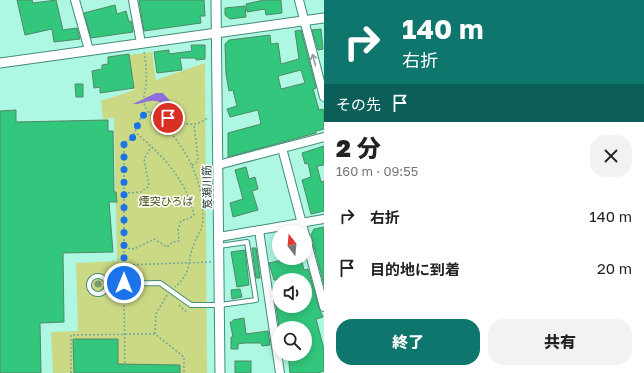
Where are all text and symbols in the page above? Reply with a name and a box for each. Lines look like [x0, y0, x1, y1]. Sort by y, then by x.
text: 140 m [402, 12, 484, 45]
icon: right [336, 16, 388, 68]
text: 右折 [402, 49, 438, 71]
one-way arrow [310, 53, 317, 66]
icon: arrive [389, 92, 411, 114]
text: その先 [336, 95, 381, 113]
pin [151, 101, 185, 135]
icon: arrive [157, 107, 179, 129]
text: 2 分 [336, 133, 381, 162]
button: close [590, 135, 632, 177]
text: 160 m · 09:55 [336, 163, 418, 179]
street label: 笈瀬川筋 [200, 165, 213, 209]
park label: 煙突ひろば [139, 194, 194, 207]
icon: right [336, 205, 358, 227]
text: 140 m [589, 207, 632, 225]
text: 右折 [370, 208, 400, 226]
north arrow [272, 225, 312, 265]
map controls [272, 225, 312, 361]
icon: arrive [336, 257, 358, 279]
text: 20 m [597, 259, 632, 277]
text: 目的地に到着 [370, 260, 460, 278]
position arrow [103, 262, 145, 304]
button: sound [272, 273, 312, 313]
button: 終了 [336, 319, 480, 365]
button: 共有 [488, 319, 632, 365]
button: search [272, 321, 312, 361]

